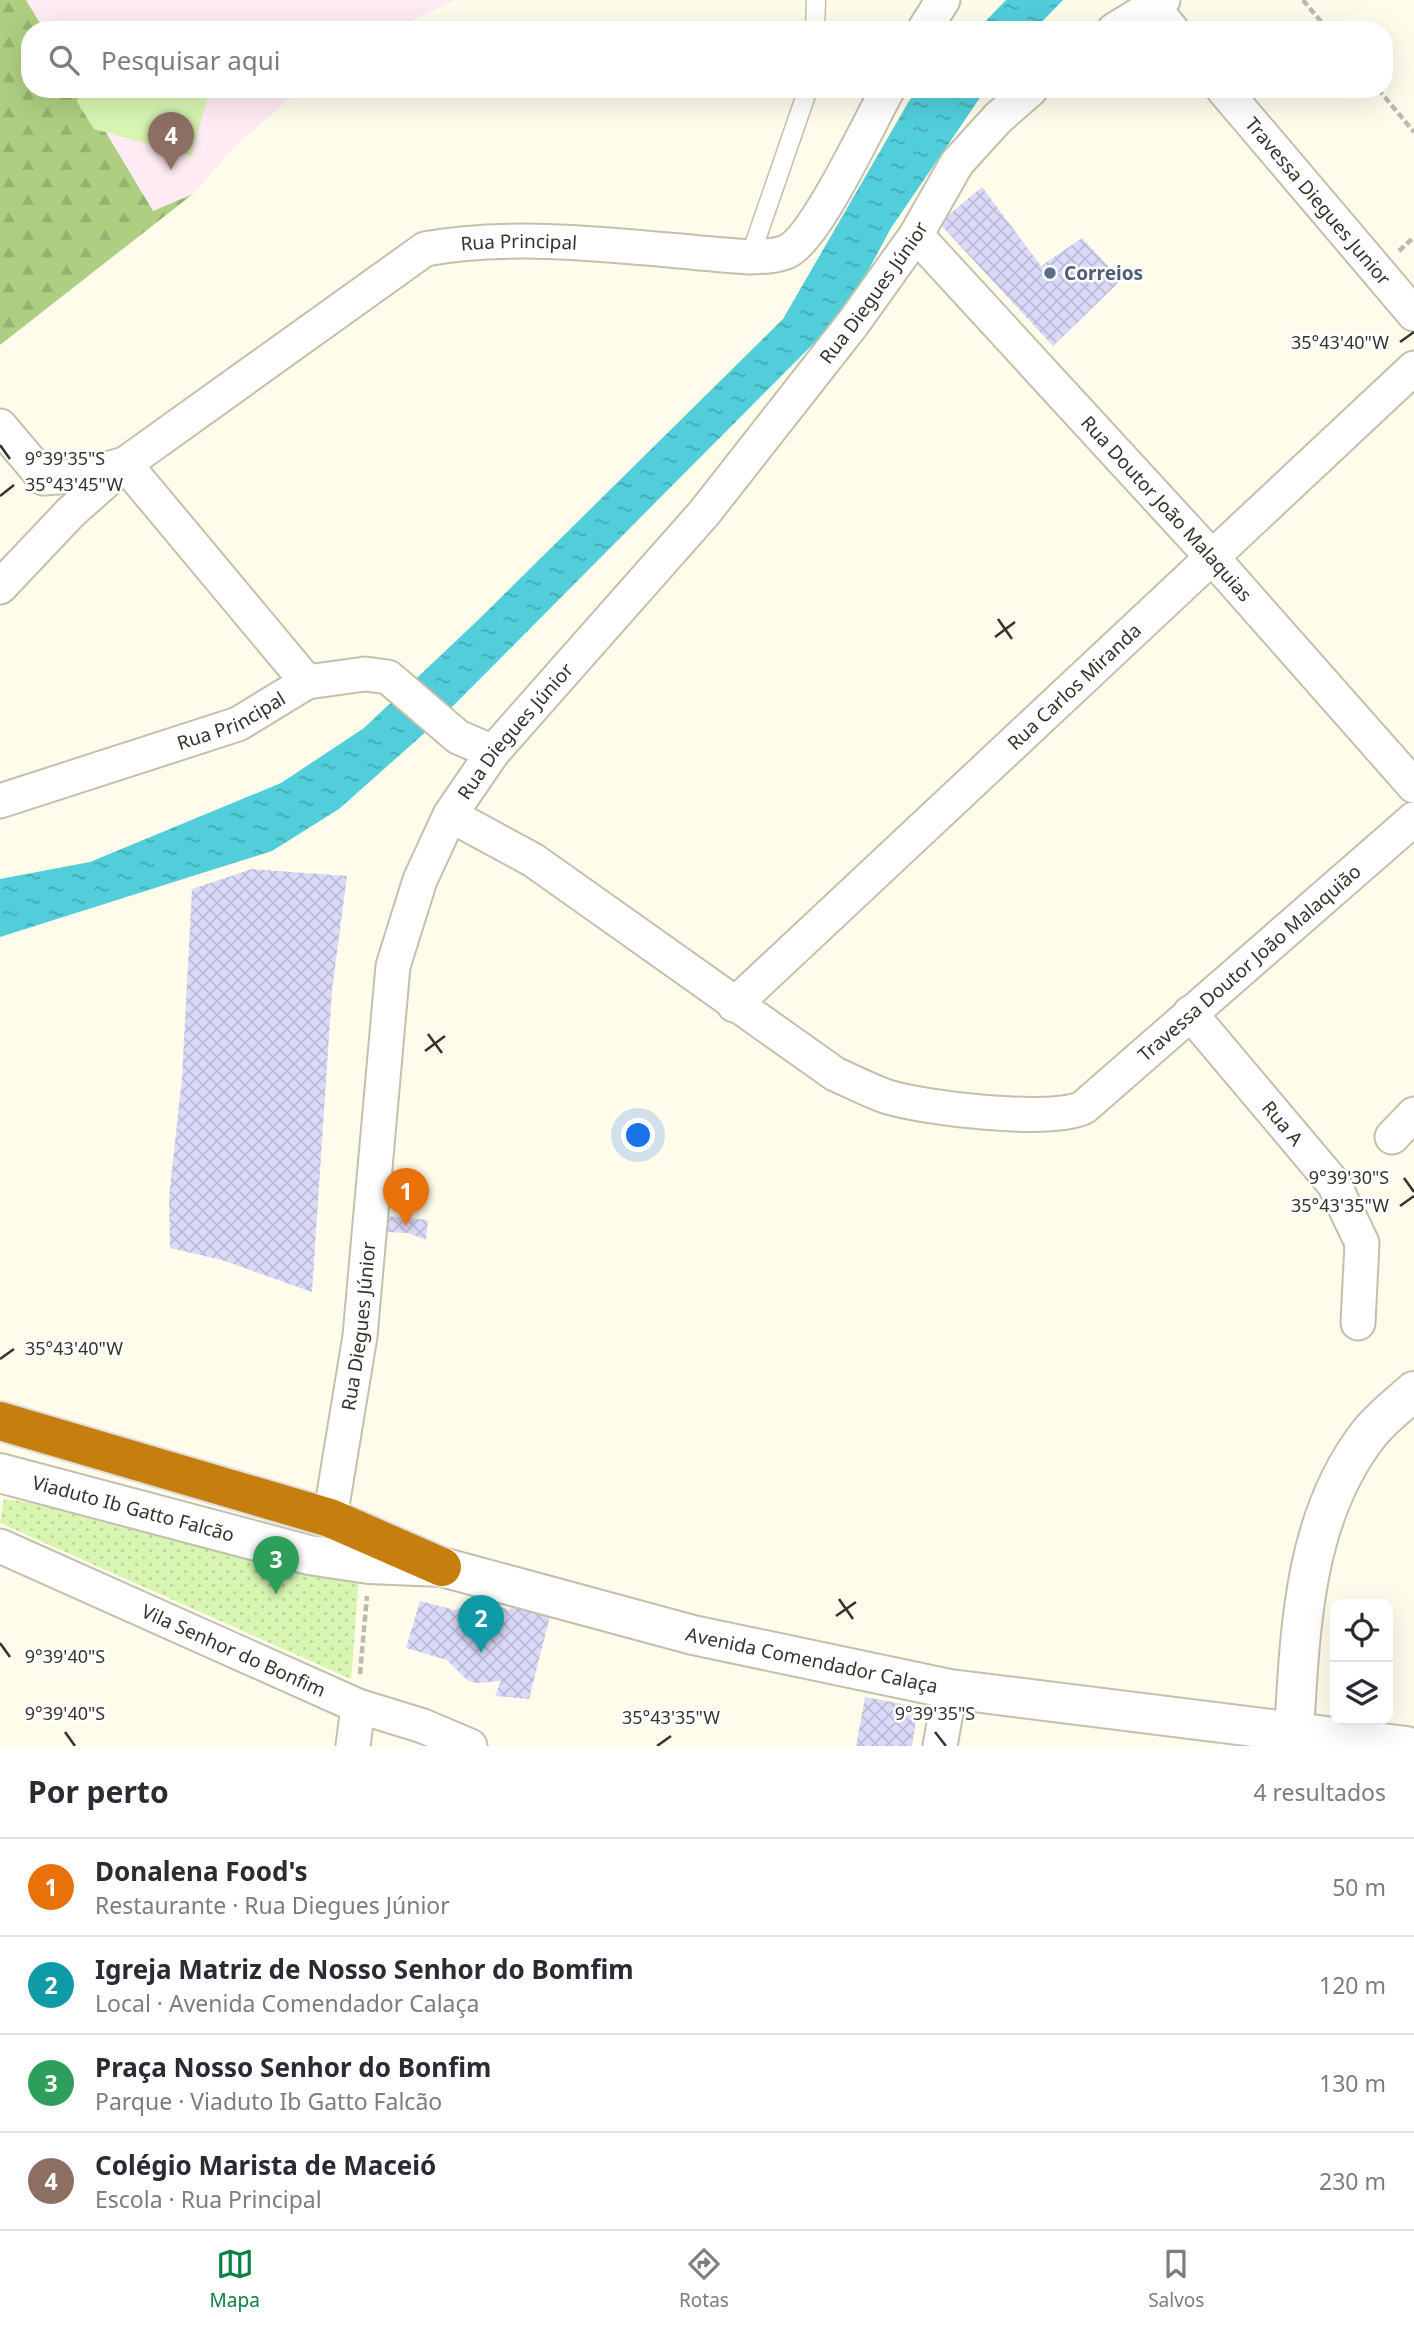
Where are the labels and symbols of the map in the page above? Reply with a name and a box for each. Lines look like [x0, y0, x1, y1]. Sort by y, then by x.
pin: 4 [148, 112, 194, 170]
street label: Travessa Diegues Junior [1239, 112, 1397, 291]
street label: Rua Diegues Júnior [813, 217, 934, 369]
street label: Rua Principal [460, 228, 578, 257]
place label: Correios [1064, 260, 1143, 286]
marker: Correios [1042, 265, 1058, 281]
text: 35°43'40"W [1291, 330, 1389, 354]
street label: Rua Doutor João Malaquias [1075, 410, 1258, 607]
text: 9°39'35"S [25, 446, 105, 470]
text: 35°43'45"W [25, 472, 123, 496]
street label: Rua Carlos Miranda [1001, 617, 1147, 756]
street label: Rua Diegues Júnior [451, 657, 579, 805]
street label: Rua Principal [174, 685, 290, 756]
street label: Travessa Doutor João Malaquião [1132, 858, 1366, 1067]
street label: Rua A [1256, 1095, 1310, 1152]
your location [621, 1118, 655, 1152]
text: 9°39'30"S [1309, 1165, 1389, 1189]
pin: 1 [383, 1168, 429, 1226]
text: 35°43'35"W [1291, 1193, 1389, 1217]
street label: Rua Diegues Júnior [335, 1241, 381, 1413]
text: 35°43'40"W [25, 1336, 123, 1360]
street label: Viaduto Ib Gatto Falcão [29, 1469, 237, 1548]
pin: 3 [253, 1536, 299, 1594]
pin: 2 [458, 1595, 504, 1653]
street label: Vila Senhor do Bonfim [138, 1598, 330, 1703]
street label: Avenida Comendador Calaça [683, 1621, 940, 1699]
text: 9°39'40"S [25, 1644, 105, 1668]
text: 9°39'40"S [25, 1701, 105, 1725]
text: 9°39'35"S [895, 1701, 975, 1725]
text: 35°43'35"W [622, 1705, 720, 1729]

